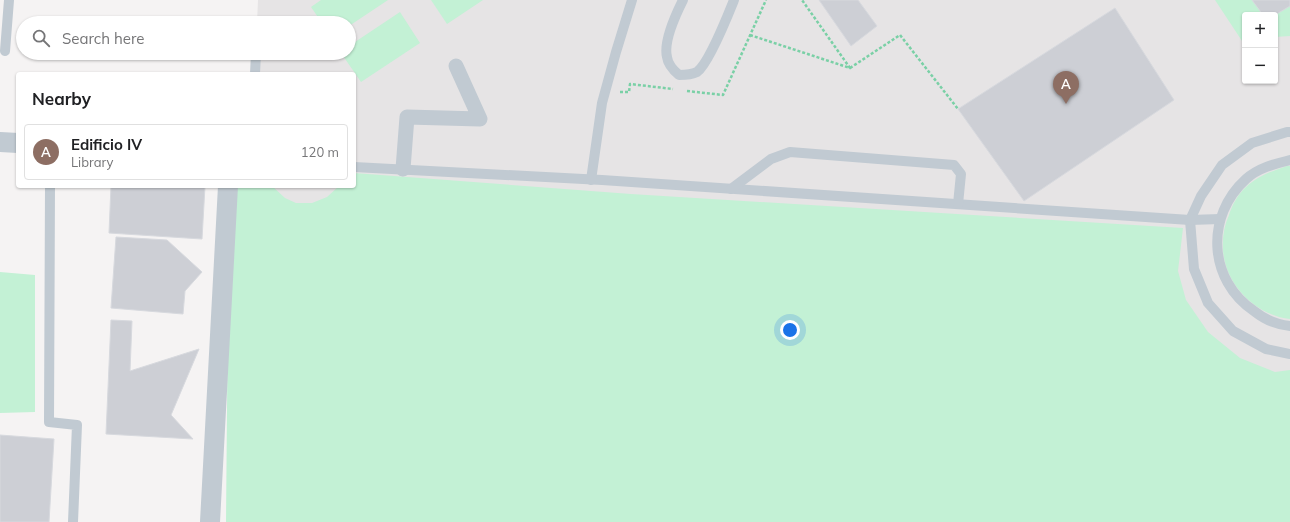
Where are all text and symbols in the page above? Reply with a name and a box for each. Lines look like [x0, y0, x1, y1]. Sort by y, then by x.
map controls [1242, 12, 1278, 84]
button: + [1242, 12, 1278, 48]
search box [16, 16, 356, 60]
icon: search [30, 27, 52, 49]
text: Search here [62, 29, 144, 48]
button: − [1242, 48, 1278, 84]
pin: A [1053, 71, 1079, 104]
text: Nearby [32, 88, 91, 109]
text: Edificio IV [71, 135, 142, 154]
text: A [41, 144, 51, 160]
text: 120 m [301, 144, 339, 160]
text: Library [71, 154, 113, 170]
your location [780, 320, 800, 340]

